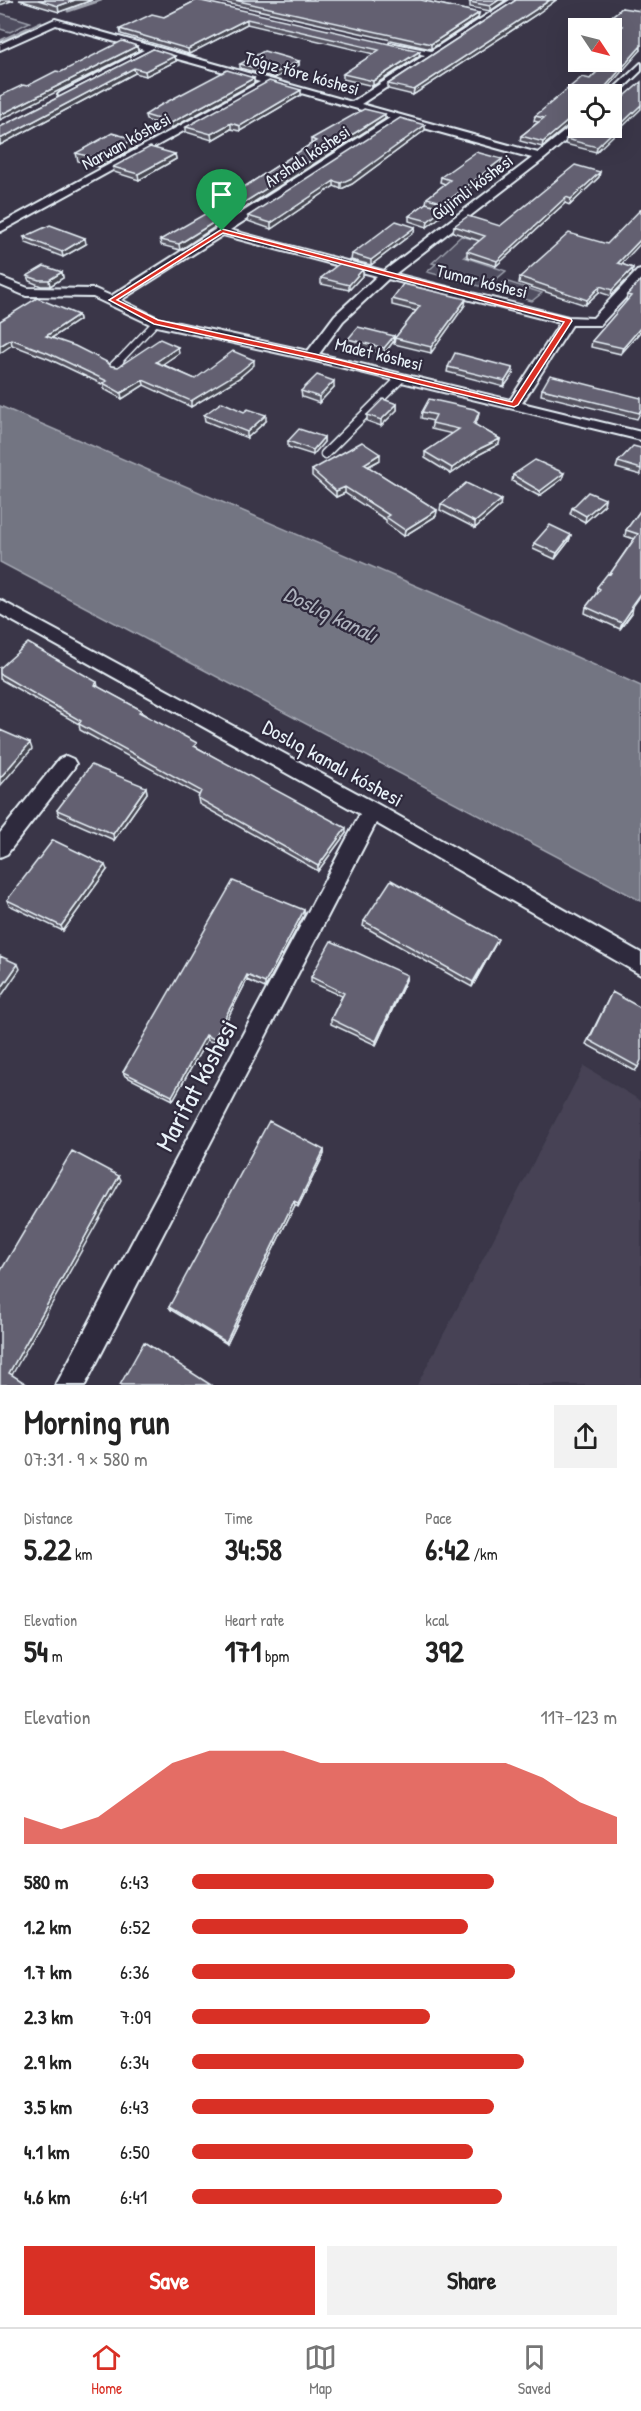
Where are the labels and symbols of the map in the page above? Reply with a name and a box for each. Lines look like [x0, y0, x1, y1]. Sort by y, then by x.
north arrow [568, 18, 622, 72]
street label: Toǵız tóre kóshesi [242, 45, 362, 101]
street label: Narwan kóshesi [77, 106, 175, 176]
street label: Arshalı kóshesi [259, 119, 355, 193]
street label: Gújimli kóshesi [426, 148, 518, 226]
pin [196, 169, 247, 231]
street label: Tumar kóshesi [434, 258, 530, 304]
street label: Madet kóshesi [332, 331, 426, 377]
water label: Doslıq kanalı [279, 578, 384, 650]
street label: Doslıq kanalı kóshesi [258, 712, 408, 814]
street label: Marifat kóshesi [147, 1013, 245, 1157]

